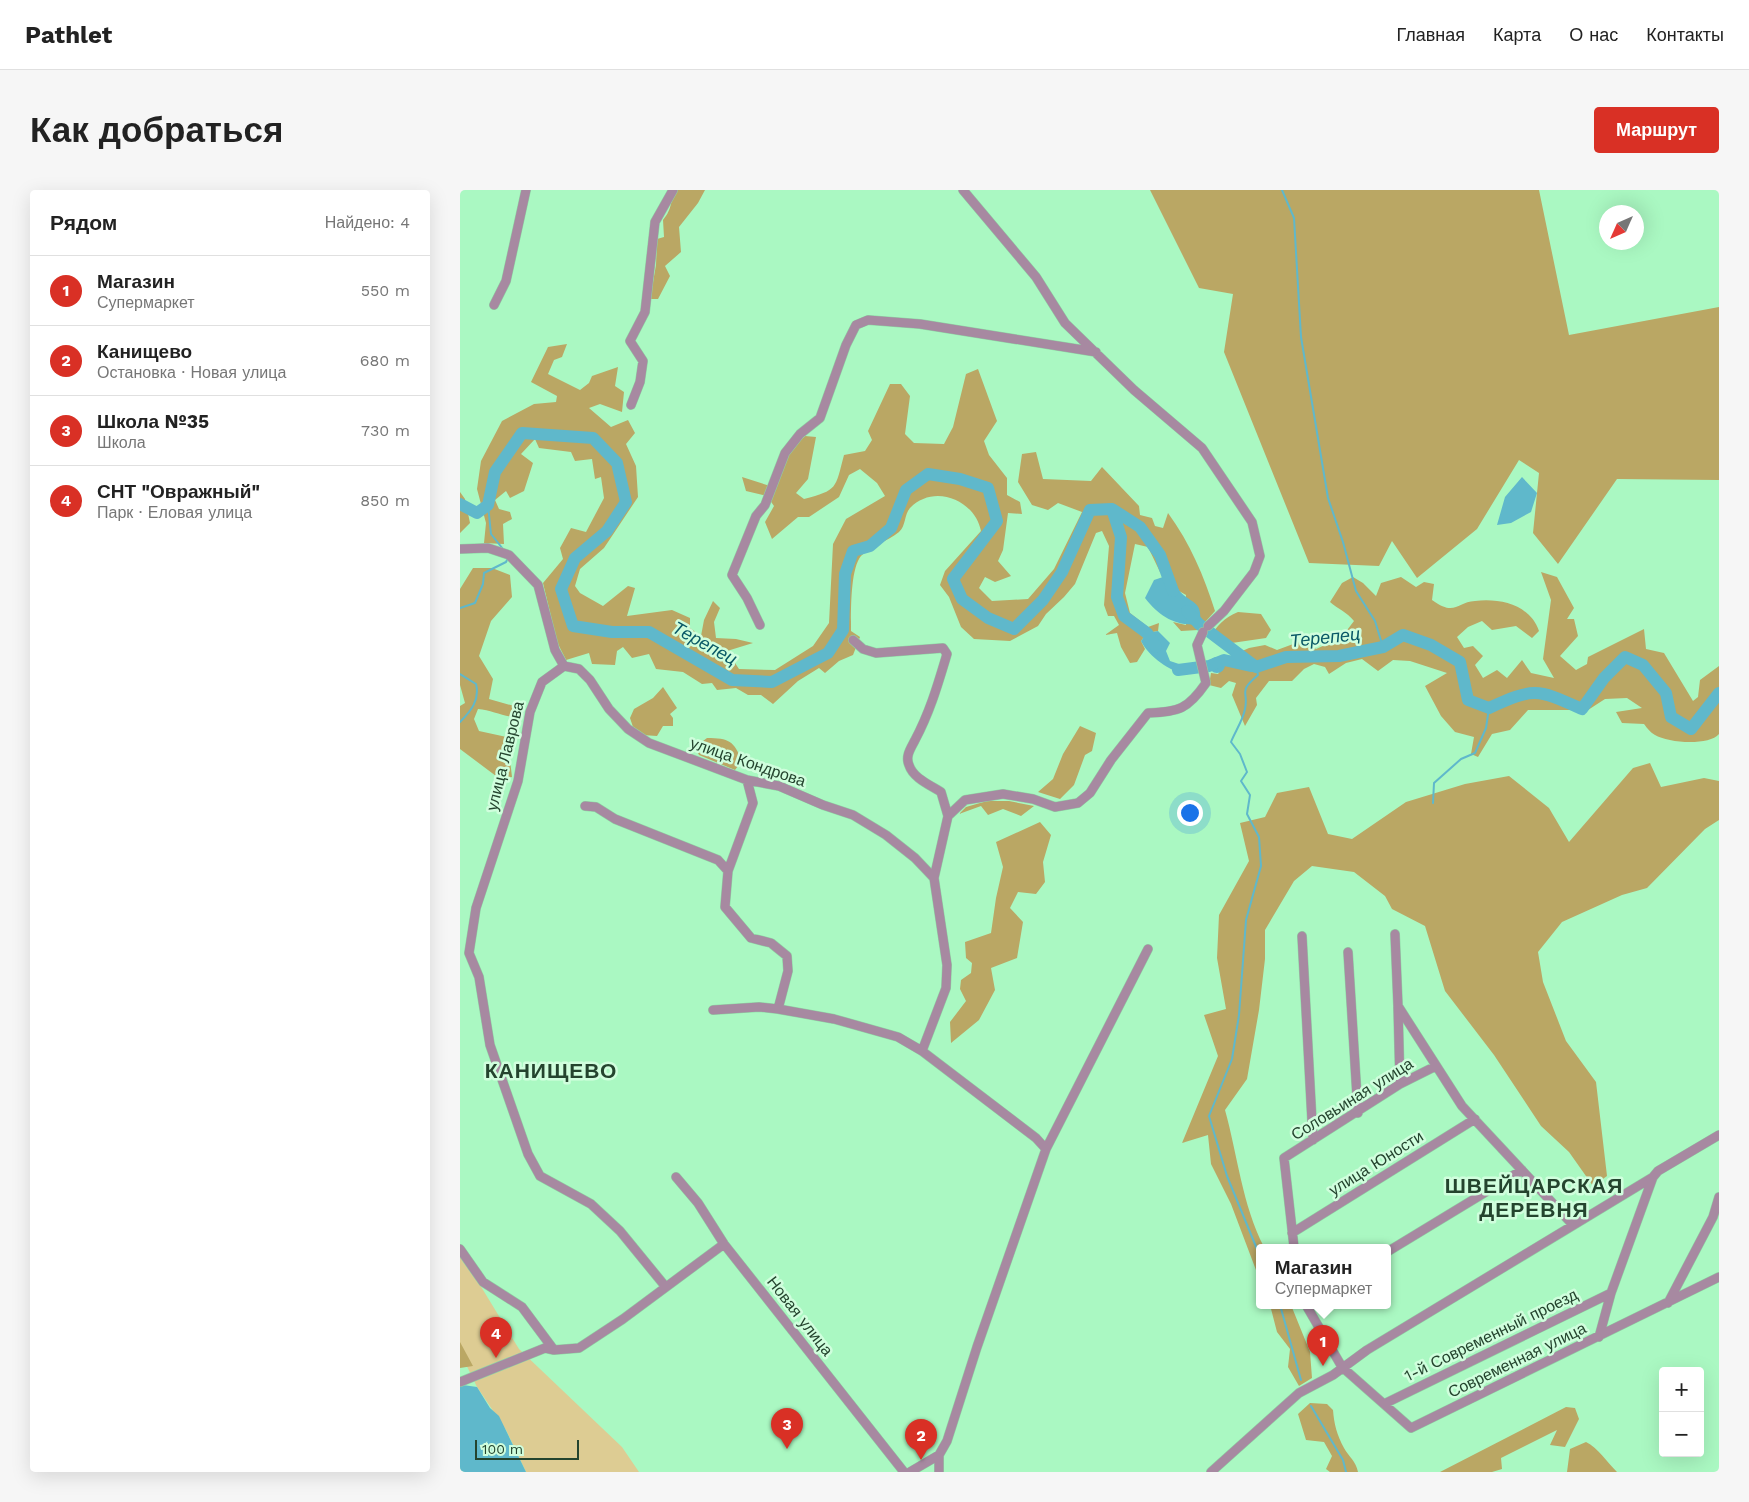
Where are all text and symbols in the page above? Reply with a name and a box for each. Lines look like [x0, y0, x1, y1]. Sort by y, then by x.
text: Pathlet [25, 21, 112, 49]
text: Главная [1396, 24, 1465, 45]
text: Карта [1493, 24, 1541, 45]
text: О нас [1569, 24, 1618, 45]
text: Контакты [1646, 24, 1724, 45]
button: Маршрут [1594, 107, 1719, 153]
text: Как добраться [30, 109, 283, 151]
north arrow [1599, 205, 1644, 250]
text: Рядом [50, 210, 117, 235]
text: Найдено: 4 [325, 213, 410, 232]
text: Магазин [97, 270, 175, 293]
text: 1 [63, 281, 69, 300]
text: 550 m [361, 281, 410, 300]
text: Супермаркет [97, 293, 195, 312]
text: Канищево [97, 340, 192, 363]
text: 2 [61, 351, 71, 370]
text: 680 m [360, 351, 410, 370]
text: Остановка · Новая улица [97, 363, 286, 382]
text: Школа №35 [97, 410, 209, 433]
text: 3 [61, 421, 71, 440]
text: 730 m [361, 421, 410, 440]
text: Школа [97, 433, 146, 452]
text: СНТ "Овражный" [97, 480, 260, 503]
text: 4 [61, 491, 71, 510]
text: 850 m [360, 491, 410, 510]
text: Парк · Еловая улица [97, 503, 252, 522]
water label: Терепец [669, 617, 741, 669]
water label: Терепец [1289, 623, 1361, 651]
street label: улица Лаврова [482, 699, 528, 813]
street label: улица Кондрова [688, 733, 808, 791]
your location [1177, 800, 1203, 826]
street label: Соловьиная улица [1288, 1054, 1417, 1144]
district label: КАНИЩЕВО [485, 1058, 617, 1083]
street label: улица Юности [1325, 1126, 1427, 1200]
district label: ШВЕЙЦАРСКАЯ ДЕРЕВНЯ [1445, 1173, 1623, 1222]
popup [1256, 1244, 1391, 1309]
text: Магазин [1275, 1256, 1353, 1279]
street label: Новая улица [763, 1272, 837, 1360]
text: Супермаркет [1275, 1279, 1372, 1298]
street label: 1-й Современный проезд [1401, 1284, 1581, 1385]
pin: 4 [480, 1317, 512, 1358]
street label: Современная улица [1445, 1318, 1589, 1402]
pin: 1 [1307, 1325, 1339, 1366]
map controls [1659, 1367, 1704, 1457]
button: + [1659, 1367, 1704, 1412]
pin: 3 [771, 1408, 803, 1449]
button: − [1659, 1412, 1704, 1457]
pin: 2 [905, 1419, 937, 1460]
scale bar [475, 1437, 579, 1460]
text: 100 m [482, 1441, 523, 1457]

